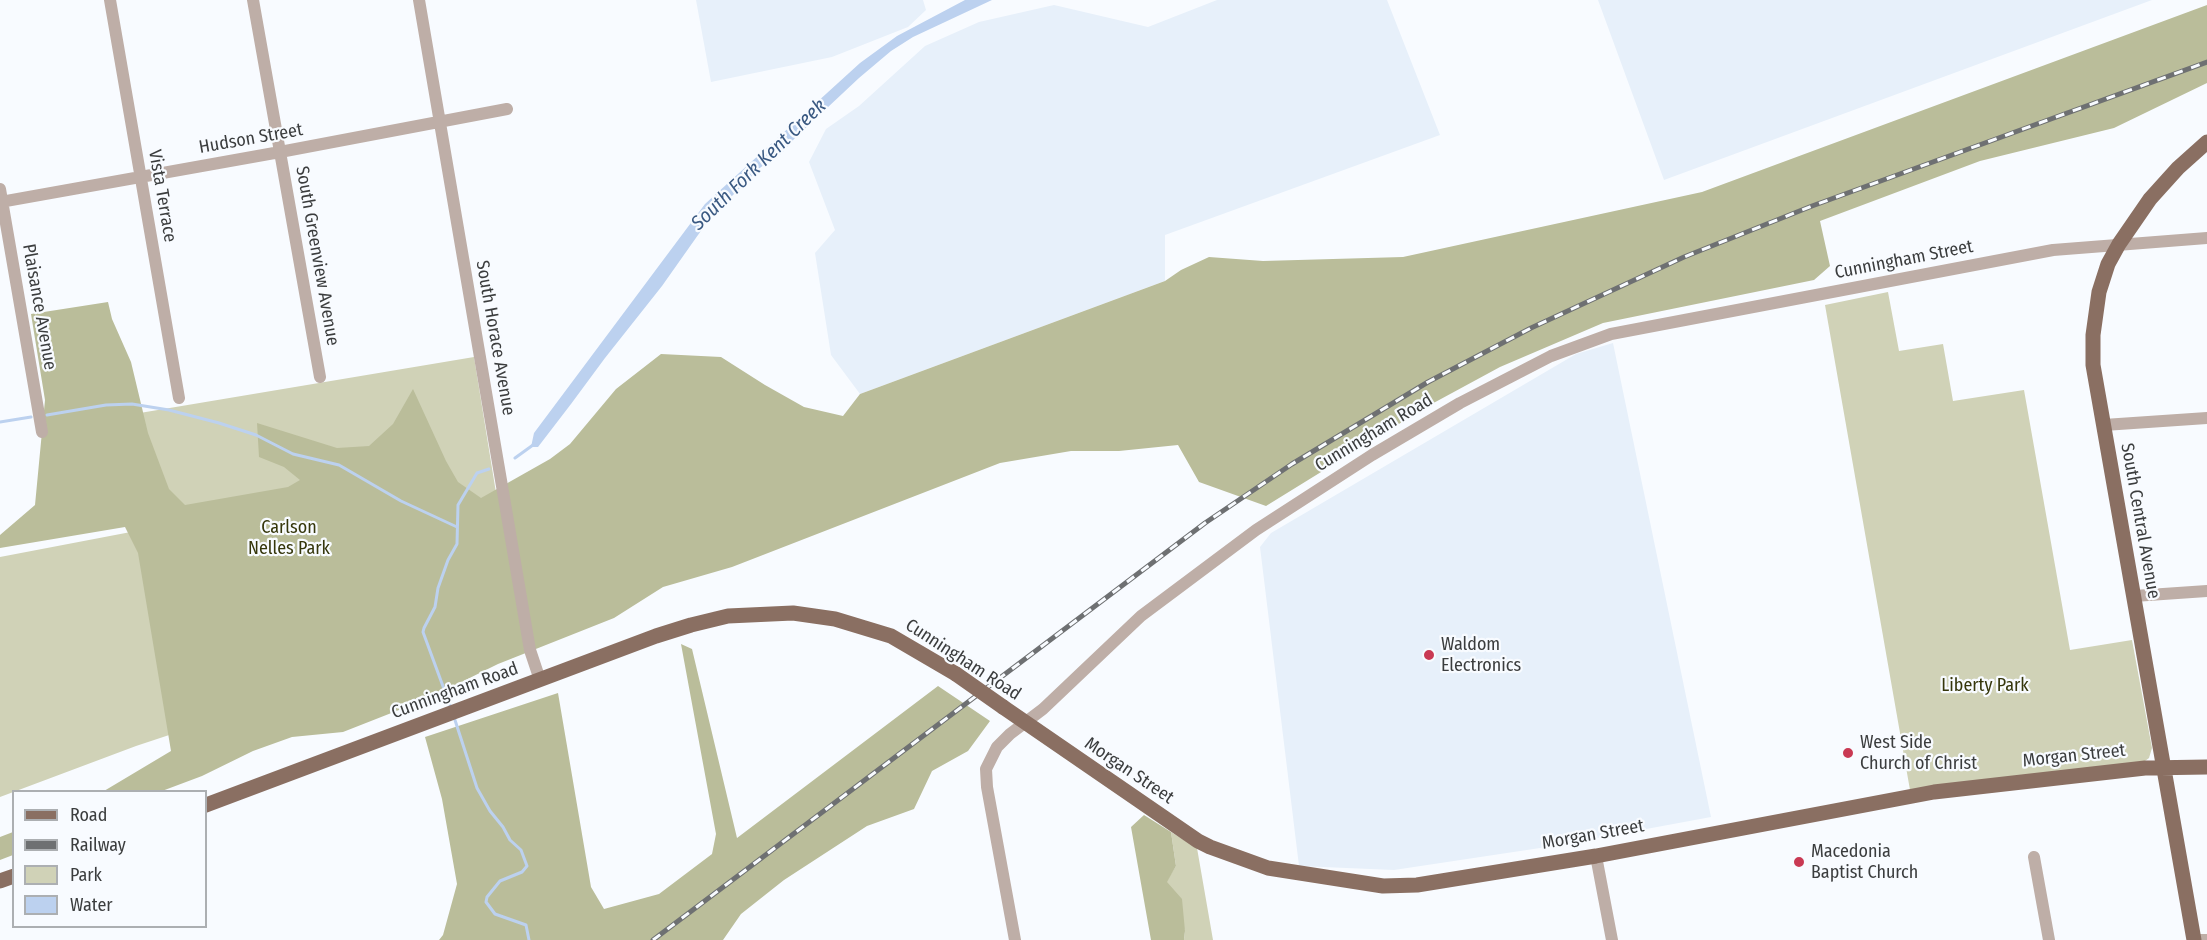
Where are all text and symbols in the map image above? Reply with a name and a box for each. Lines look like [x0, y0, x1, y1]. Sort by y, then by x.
water label: South Fork Kent Creek [686, 94, 832, 236]
street label: Hudson Street [197, 119, 305, 159]
street label: Vista Terrace [143, 148, 181, 244]
street label: South Greenview Avenue [291, 164, 343, 348]
street label: Cunningham Street [1833, 236, 1975, 284]
street label: Plaisance Avenue [17, 242, 61, 372]
street label: South Horace Avenue [471, 259, 519, 417]
street label: Cunningham Road [1311, 389, 1437, 477]
street label: South Central Avenue [2116, 441, 2164, 601]
park label: Carlson Nelles Park [248, 517, 330, 560]
street label: Cunningham Road [901, 615, 1025, 705]
place label: Waldom Electronics [1441, 634, 1521, 676]
marker: Waldom Electronics [1422, 648, 1436, 662]
street label: Cunningham Road [389, 658, 521, 724]
park label: Liberty Park [1941, 675, 2029, 697]
place label: West Side Church of Christ [1860, 732, 1977, 774]
street label: Morgan Street [1080, 733, 1178, 809]
street label: Morgan Street [2022, 740, 2126, 772]
marker: West Side Church of Christ [1841, 746, 1855, 760]
legend [12, 790, 207, 928]
text: Road [70, 804, 107, 826]
street label: Morgan Street [1540, 815, 1646, 855]
text: Railway [70, 834, 126, 856]
place label: Macedonia Baptist Church [1811, 841, 1918, 884]
marker: Macedonia Baptist Church [1792, 855, 1806, 869]
text: Park [70, 864, 102, 886]
text: Water [70, 894, 113, 916]

